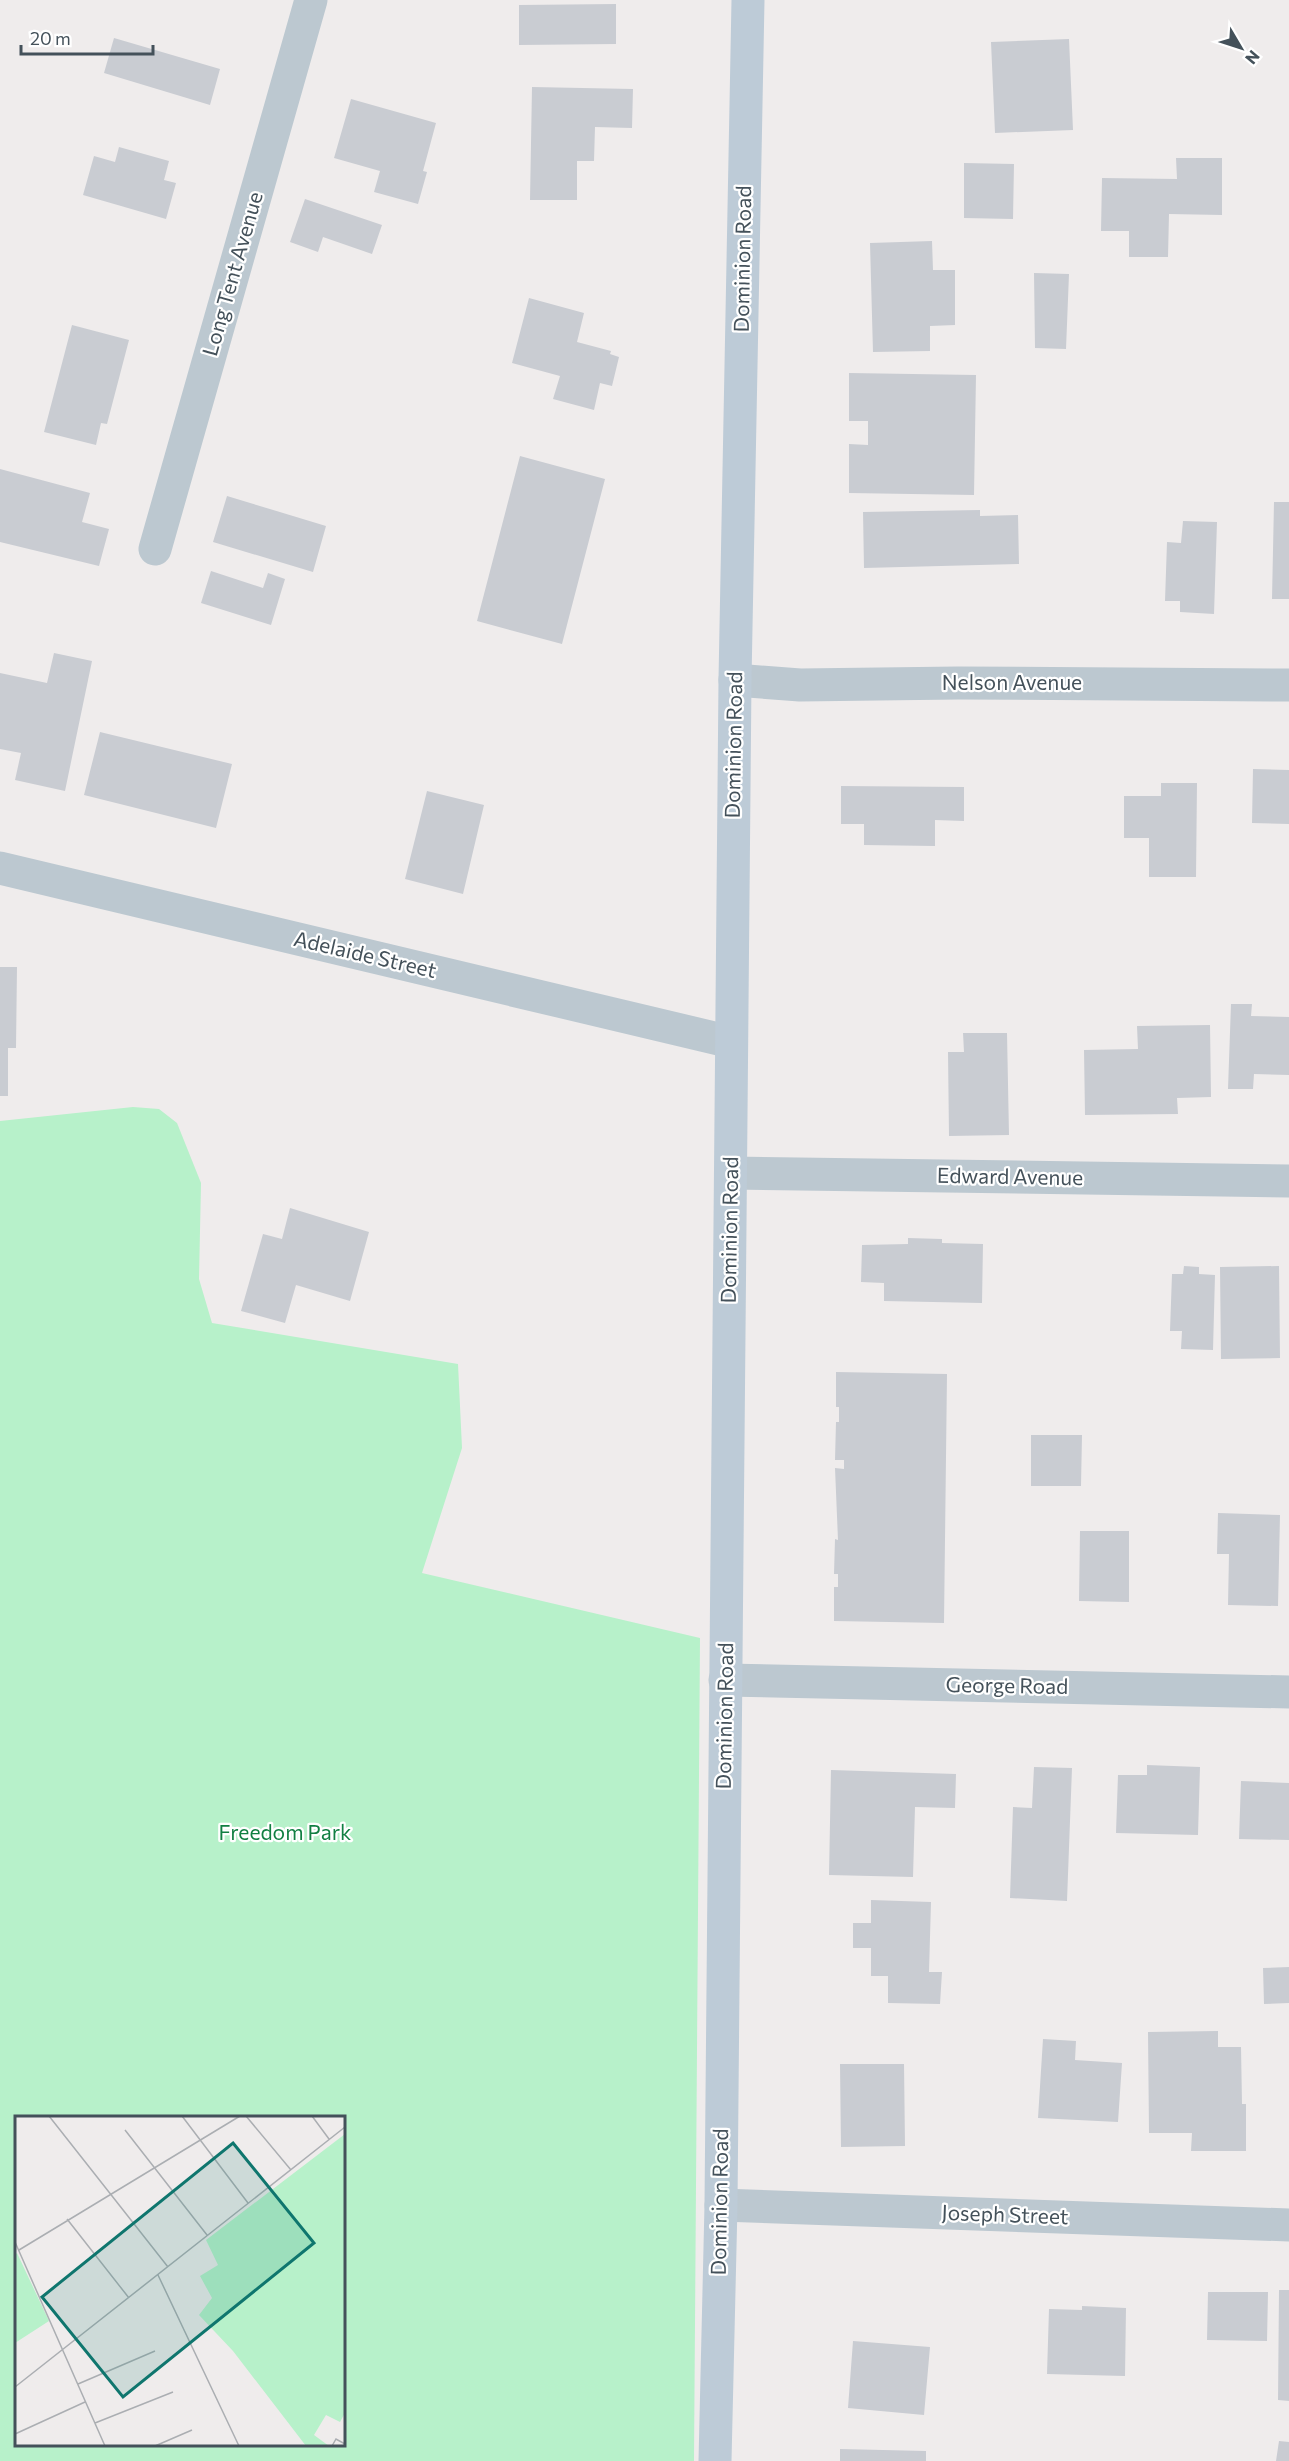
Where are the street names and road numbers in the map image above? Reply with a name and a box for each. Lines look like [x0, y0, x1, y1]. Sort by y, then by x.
street label: Dominion Road [728, 185, 755, 333]
street label: Long Tent Avenue [196, 189, 267, 359]
street label: Nelson Avenue [942, 669, 1082, 694]
street label: Dominion Road [719, 671, 746, 819]
street label: Adelaide Street [292, 925, 439, 982]
street label: Dominion Road [715, 1156, 742, 1304]
street label: Edward Avenue [937, 1162, 1083, 1189]
street label: Dominion Road [710, 1642, 737, 1790]
street label: George Road [945, 1671, 1069, 1698]
street label: Dominion Road [705, 2128, 732, 2276]
street label: Joseph Street [941, 2199, 1069, 2228]

